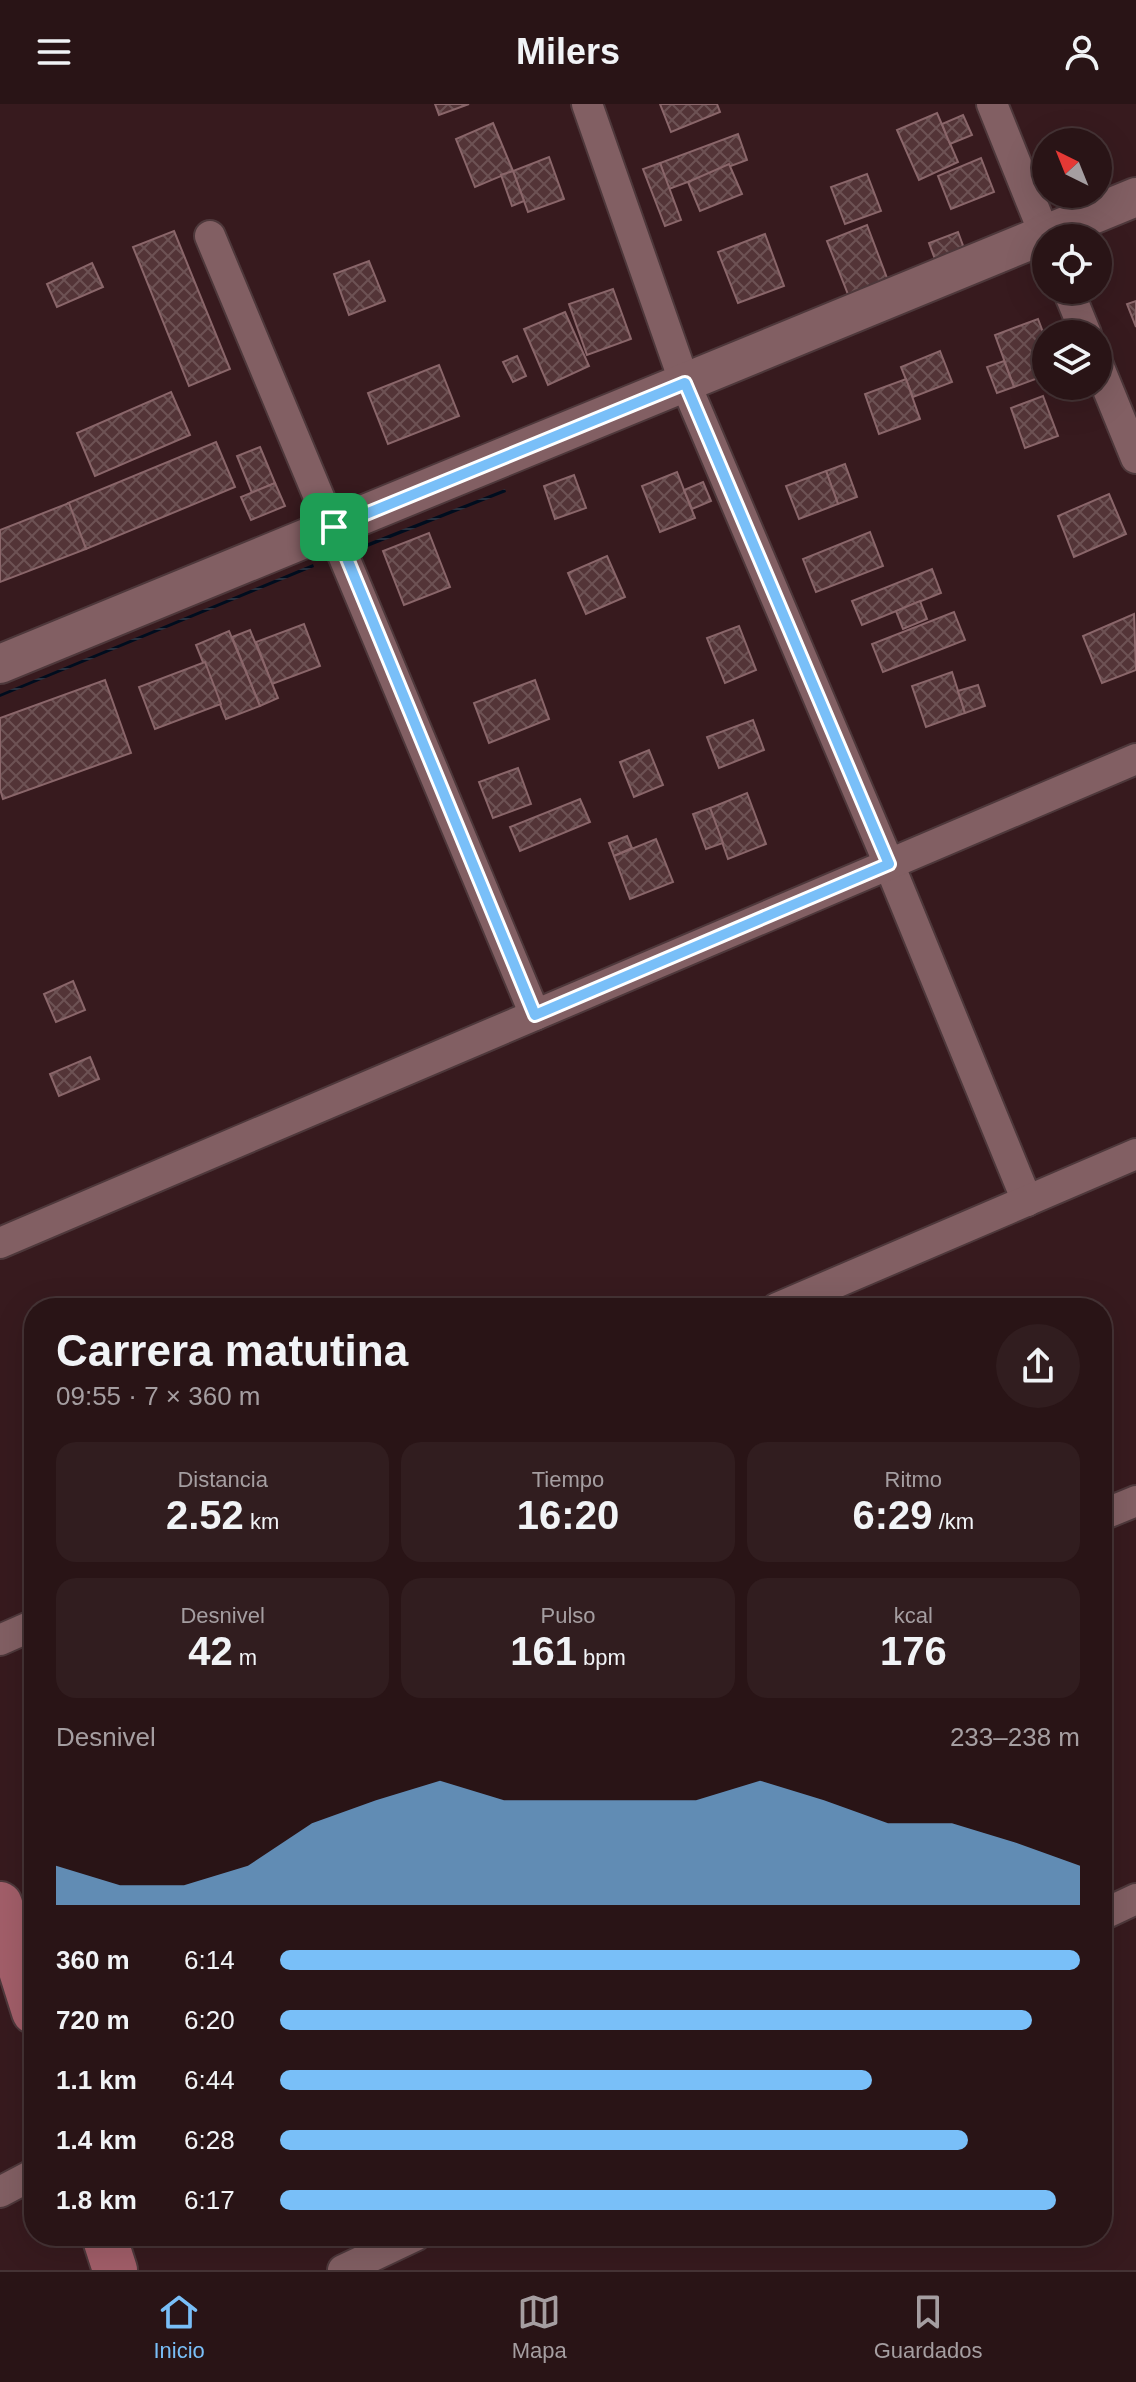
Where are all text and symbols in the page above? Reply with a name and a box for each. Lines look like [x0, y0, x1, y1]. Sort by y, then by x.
icon: menu [32, 30, 76, 74]
icon: person [1060, 30, 1104, 74]
text: Milers [516, 31, 620, 72]
north arrow [1032, 128, 1112, 208]
map controls [1032, 128, 1112, 400]
button: locate [1032, 224, 1112, 304]
button: layers [1032, 320, 1112, 400]
pin [300, 493, 368, 561]
icon: arrive [312, 505, 356, 549]
button: share [996, 1324, 1080, 1408]
text: Carrera matutina [56, 1326, 408, 1375]
text: 09:55 · 7 × 360 m [56, 1381, 261, 1411]
text: Distancia [177, 1467, 268, 1492]
text: Tiempo [532, 1467, 604, 1492]
text: Ritmo [885, 1467, 942, 1492]
text: 2.52 [166, 1493, 244, 1537]
text: 16:20 [517, 1493, 619, 1537]
text: 6:29 [853, 1493, 933, 1537]
text: km [244, 1509, 279, 1534]
text: /km [933, 1509, 974, 1534]
text: Desnivel [180, 1603, 265, 1628]
text: Pulso [540, 1603, 596, 1628]
text: kcal [894, 1603, 933, 1628]
text: 42 [188, 1629, 233, 1673]
text: 161 [510, 1629, 577, 1673]
text: 176 [880, 1629, 947, 1673]
text: m [233, 1645, 257, 1670]
text: bpm [577, 1645, 626, 1670]
text: Desnivel [56, 1722, 156, 1752]
text: 233–238 m [950, 1722, 1080, 1752]
text: 360 m [56, 1945, 130, 1975]
text: 6:14 [184, 1945, 235, 1975]
text: 720 m [56, 2005, 130, 2035]
text: 6:20 [184, 2005, 235, 2035]
text: 1.1 km [56, 2065, 137, 2095]
text: 6:44 [184, 2065, 235, 2095]
text: 1.4 km [56, 2125, 137, 2155]
text: 6:28 [184, 2125, 235, 2155]
text: 1.8 km [56, 2185, 137, 2215]
text: 6:17 [184, 2185, 235, 2215]
tab: Inicio [153, 2290, 205, 2364]
tab: Mapa [512, 2290, 567, 2364]
tab: Guardados [874, 2290, 983, 2364]

